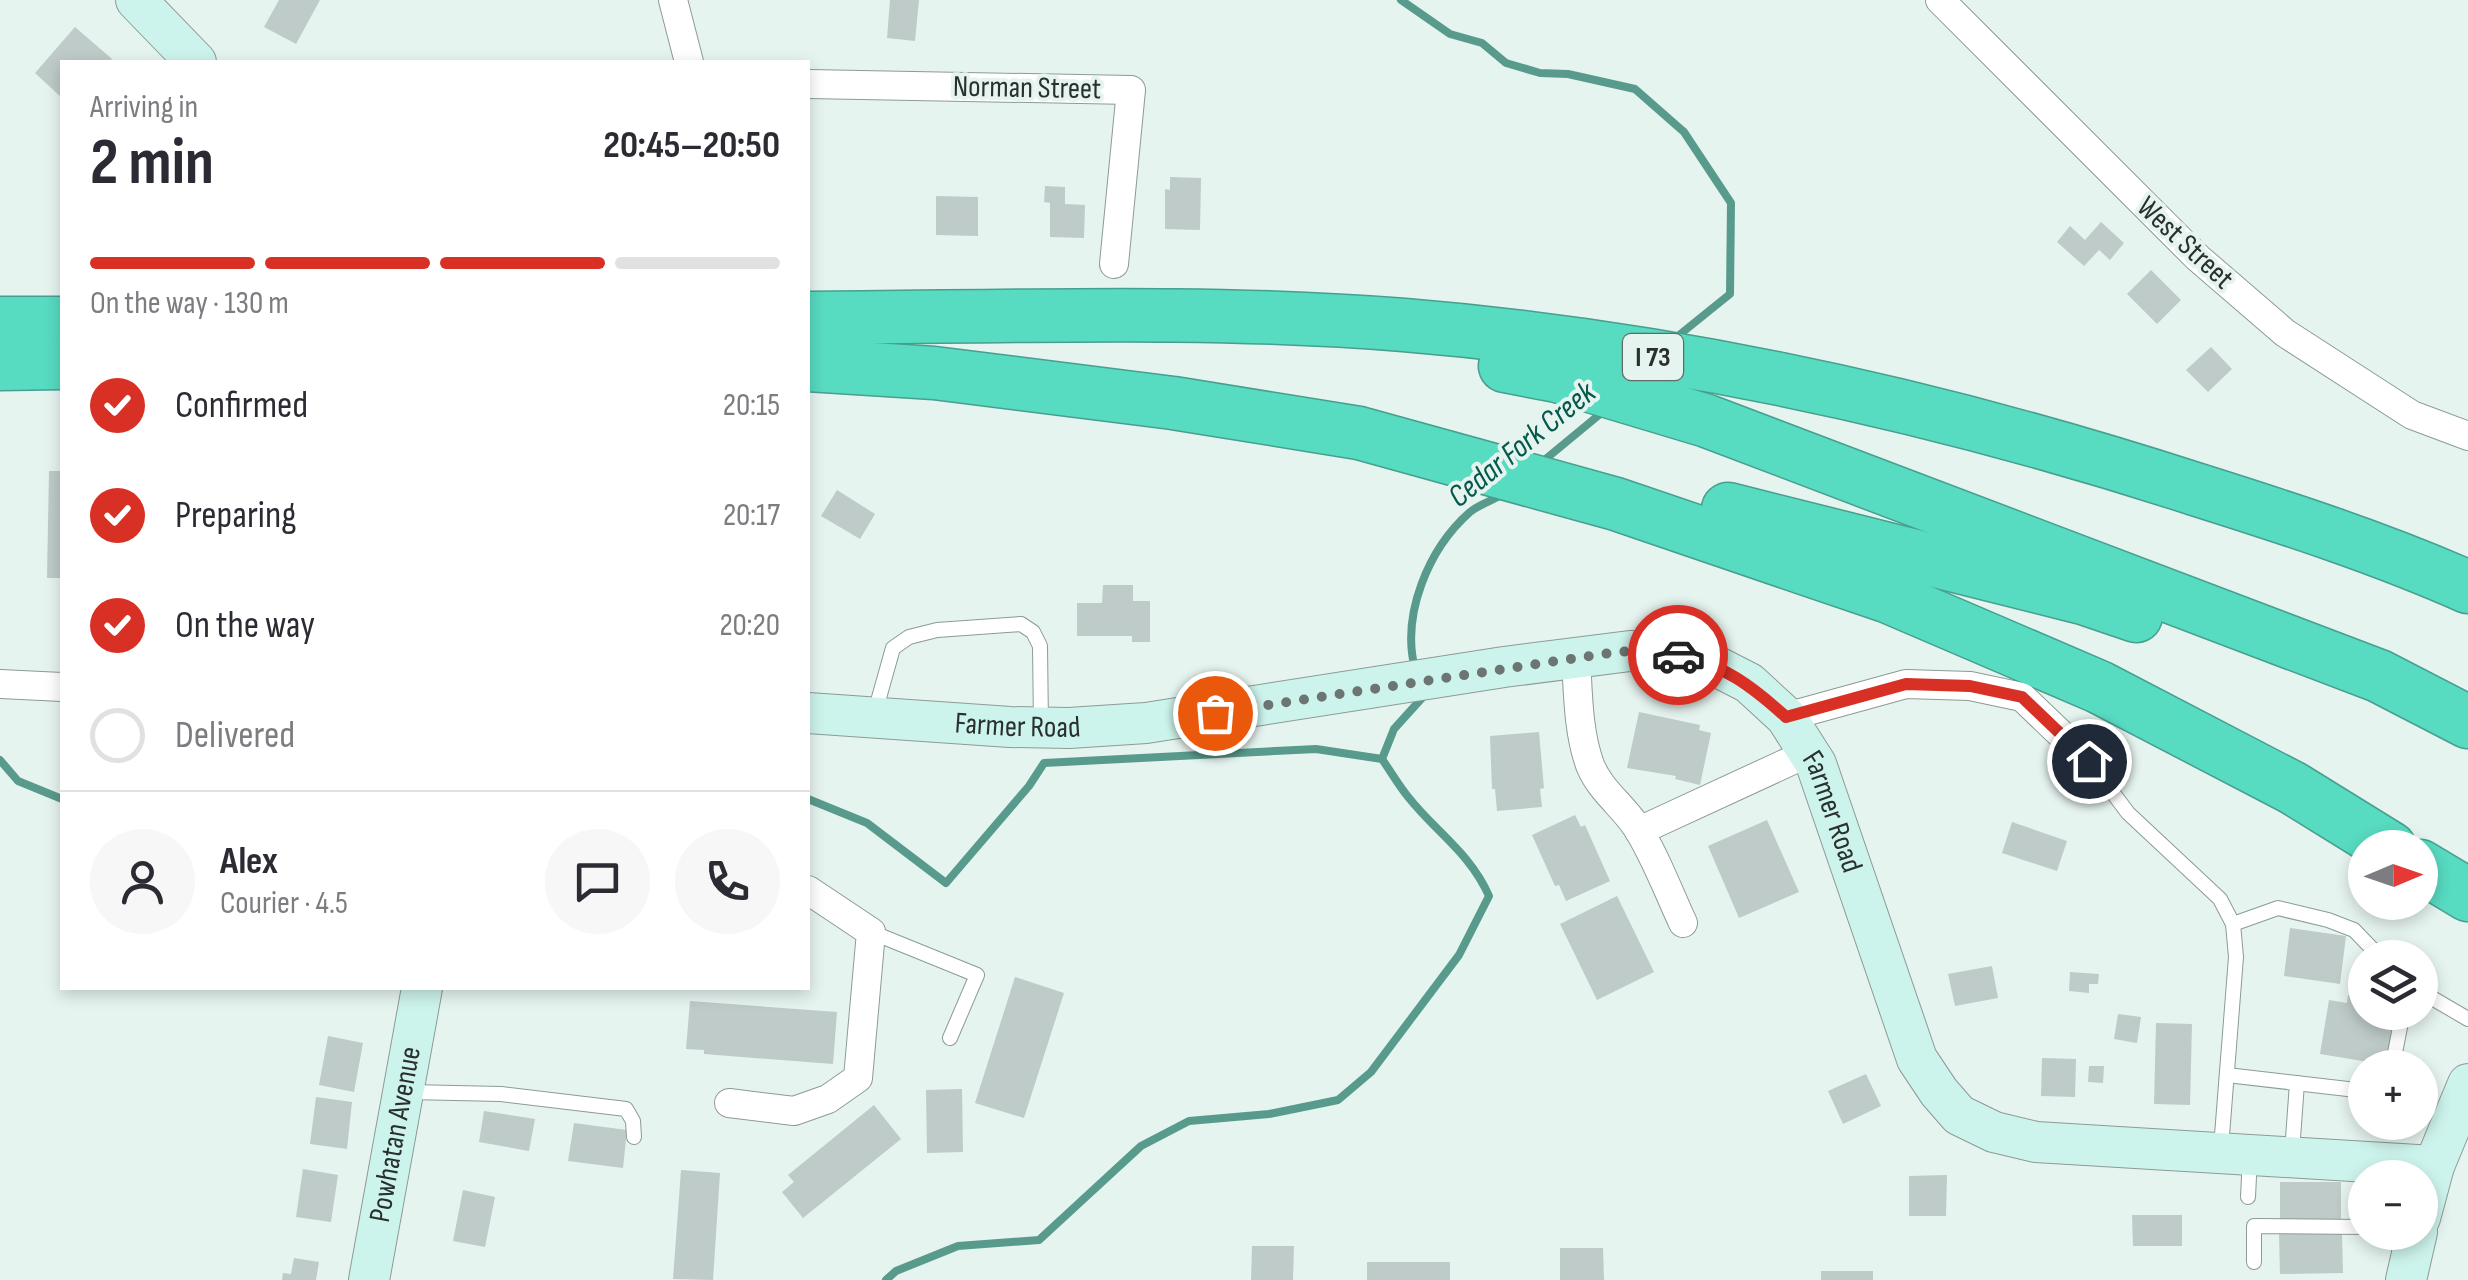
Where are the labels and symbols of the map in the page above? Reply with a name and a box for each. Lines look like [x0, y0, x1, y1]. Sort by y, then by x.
street label: Norman Street [953, 69, 1101, 107]
street label: West Street [2129, 189, 2241, 297]
road number: I 73 [1623, 334, 1683, 380]
water label: Cedar Fork Creek [1440, 373, 1604, 516]
courier [1628, 605, 1728, 705]
pin [1173, 671, 1258, 756]
street label: Farmer Road [954, 705, 1082, 746]
pin [2047, 719, 2132, 804]
street label: Farmer Road [1794, 744, 1870, 877]
north arrow [2348, 830, 2438, 920]
street label: Powhatan Avenue [362, 1044, 429, 1225]

